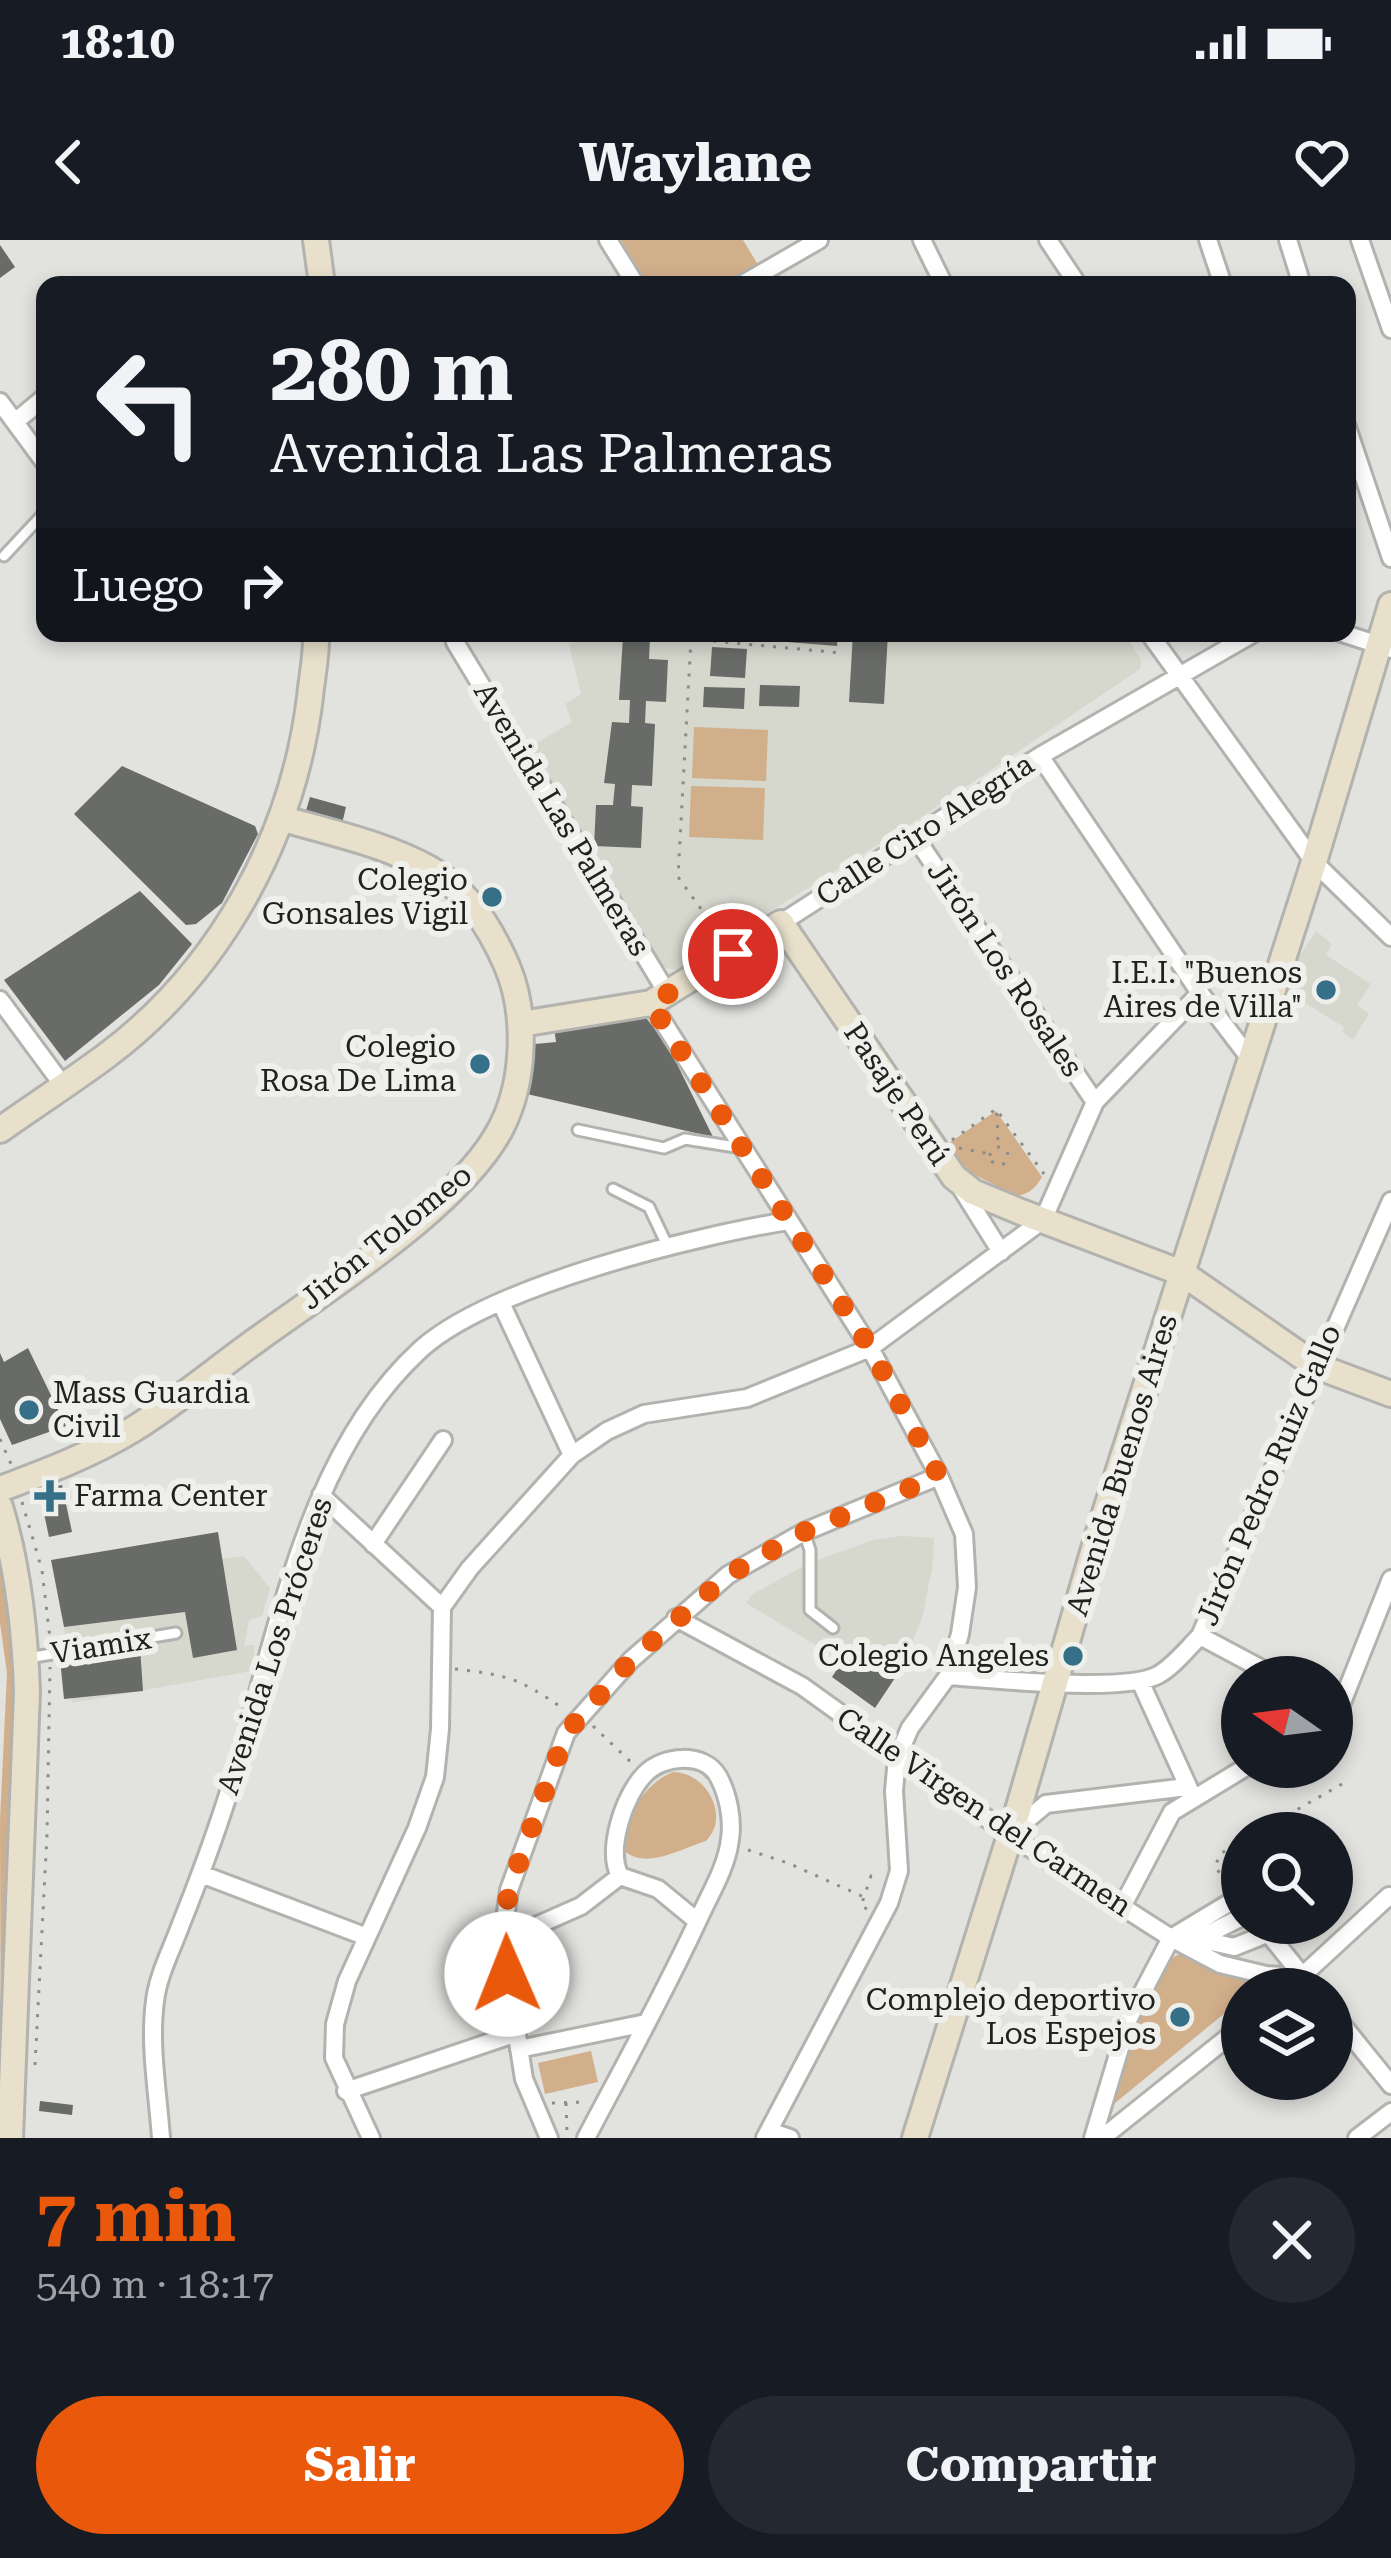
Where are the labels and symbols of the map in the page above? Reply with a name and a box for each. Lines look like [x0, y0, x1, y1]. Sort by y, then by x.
street label: Avenida Las Palmeras [467, 676, 658, 962]
street label: Calle Ciro Alegría [810, 746, 1040, 913]
street label: Jirón Los Rosales [920, 854, 1090, 1083]
place label: Colegio Gonsales Vigil [262, 862, 468, 931]
marker: Colegio Gonsales Vigil [479, 884, 505, 910]
pin [682, 903, 784, 1005]
place label: I.E.I. "Buenos Aires de Villa" [1104, 955, 1302, 1024]
marker: I.E.I. "Buenos Aires de Villa" [1313, 977, 1339, 1003]
street label: Pasaje Perú [837, 1016, 958, 1172]
place label: Colegio Rosa De Lima [260, 1029, 456, 1098]
marker: Colegio Rosa De Lima [467, 1051, 493, 1077]
street label: Jirón Tolomeo [293, 1157, 479, 1316]
street label: Avenida Buenos Aires [1059, 1310, 1184, 1620]
street label: Jirón Pedro Ruiz Gallo [1189, 1319, 1348, 1631]
place label: Mass Guardia Civil [53, 1375, 250, 1444]
marker: Mass Guardia Civil [16, 1397, 42, 1423]
place label: Farma Center [74, 1478, 267, 1513]
marker: Farma Center [37, 1483, 63, 1509]
street label: Avenida Los Próceres [210, 1493, 339, 1799]
street label: Viamix [48, 1620, 154, 1671]
place label: Colegio Angeles [818, 1638, 1049, 1673]
marker: Colegio Angeles [1060, 1643, 1086, 1669]
north arrow [1221, 1656, 1353, 1788]
street label: Calle Virgen del Carmen [830, 1700, 1138, 1923]
position arrow [444, 1911, 570, 2037]
place label: Complejo deportivo Los Espejos [866, 1982, 1156, 2051]
marker: Complejo deportivo Los Espejos [1167, 2004, 1193, 2030]

